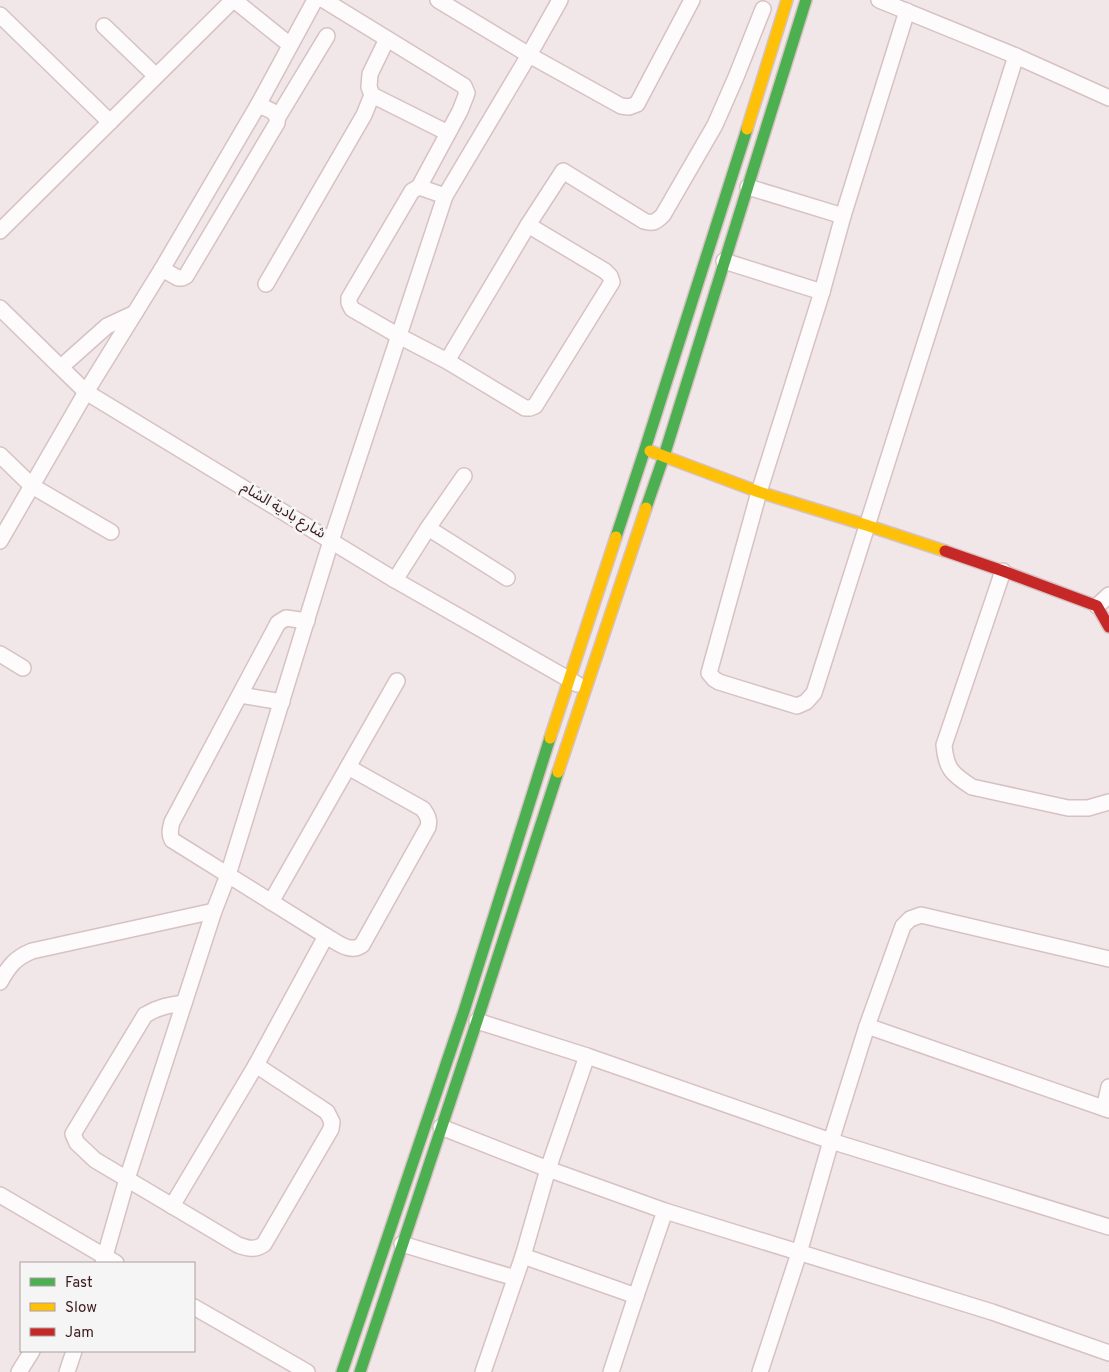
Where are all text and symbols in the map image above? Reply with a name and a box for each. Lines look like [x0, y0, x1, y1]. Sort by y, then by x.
street label: شارع بادية الشام [237, 478, 329, 545]
legend [20, 1262, 195, 1352]
text: Fast [65, 1274, 93, 1293]
text: Slow [65, 1299, 97, 1318]
text: Jam [65, 1324, 94, 1343]

